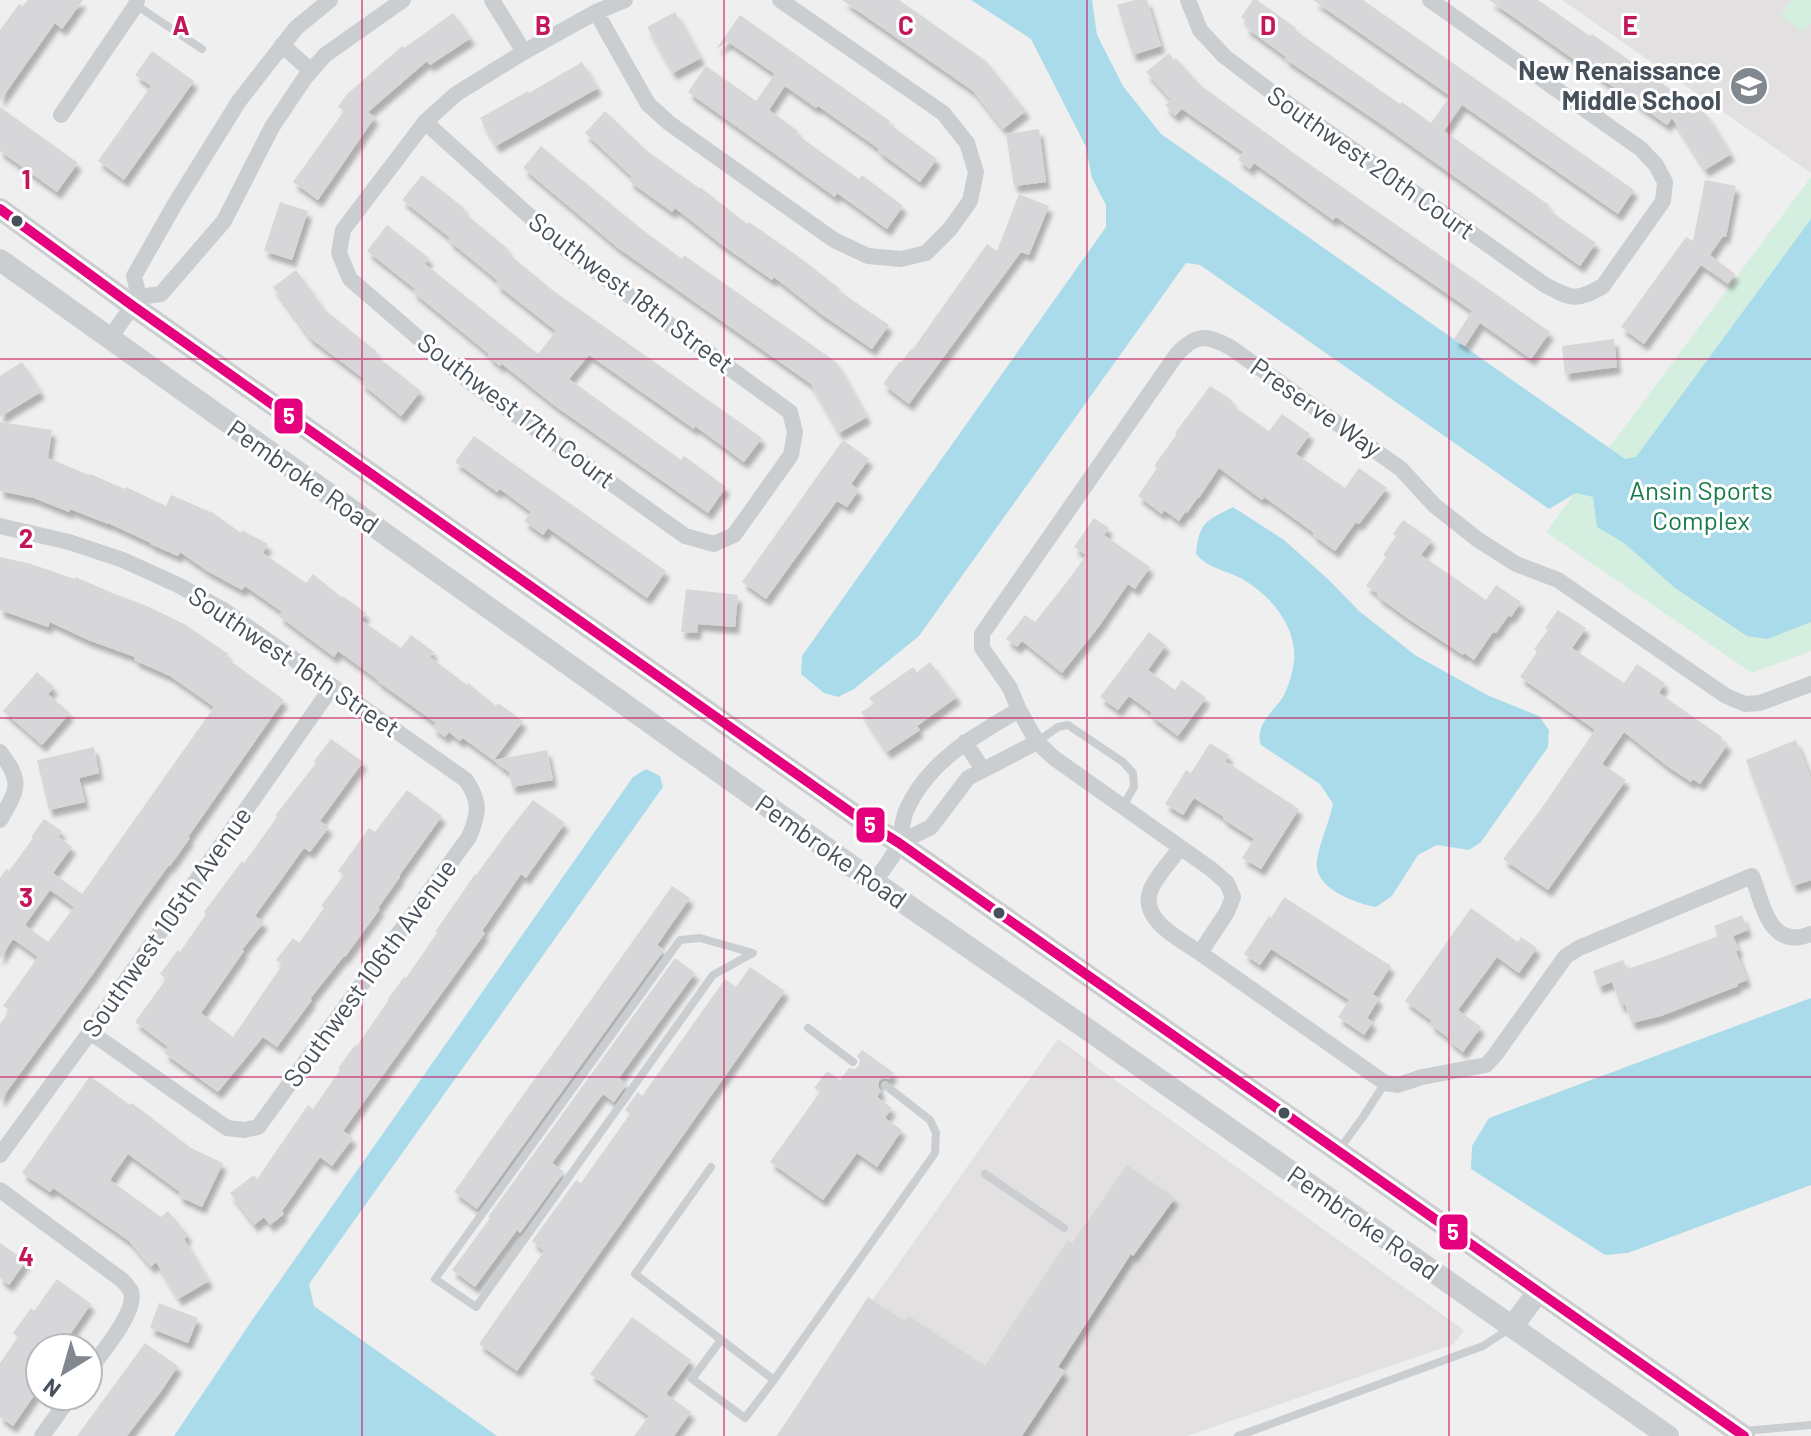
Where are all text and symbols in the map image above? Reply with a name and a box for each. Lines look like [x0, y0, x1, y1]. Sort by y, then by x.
text: A [172, 9, 190, 40]
text: B [535, 9, 551, 40]
text: C [898, 9, 914, 40]
text: D [1260, 9, 1276, 40]
text: E [1622, 9, 1638, 40]
place label: New Renaissance Middle School [1518, 54, 1721, 115]
school or university icon: New Renaissance Middle School [1728, 65, 1770, 107]
street label: Southwest 20th Court [1262, 79, 1482, 245]
text: 1 [21, 163, 31, 194]
street label: Southwest 18th Street [524, 205, 740, 379]
unlabelled marker [9, 213, 25, 229]
street label: Southwest 17th Court [412, 326, 622, 494]
street label: Preserve Way [1245, 350, 1388, 463]
line badge: 5 [273, 397, 304, 435]
text: 5 [283, 402, 295, 428]
street label: Pembroke Road [222, 412, 385, 539]
park label: Ansin Sports Complex [1629, 474, 1773, 535]
text: 2 [19, 522, 33, 553]
street label: Southwest 16th Street [183, 579, 406, 743]
street label: Pembroke Road [750, 787, 913, 914]
street label: Southwest 105th Avenue [74, 800, 257, 1042]
line badge: 5 [855, 806, 886, 844]
text: 5 [864, 811, 876, 837]
street label: Southwest 106th Avenue [276, 852, 462, 1092]
text: 3 [19, 881, 33, 912]
unlabelled marker [991, 905, 1007, 921]
unlabelled marker [1276, 1105, 1292, 1121]
street label: Pembroke Road [1282, 1158, 1445, 1285]
line badge: 5 [1438, 1213, 1469, 1251]
text: 5 [1447, 1218, 1459, 1244]
text: 4 [18, 1240, 34, 1271]
north arrow [24, 1332, 104, 1412]
text: N [38, 1374, 65, 1404]

